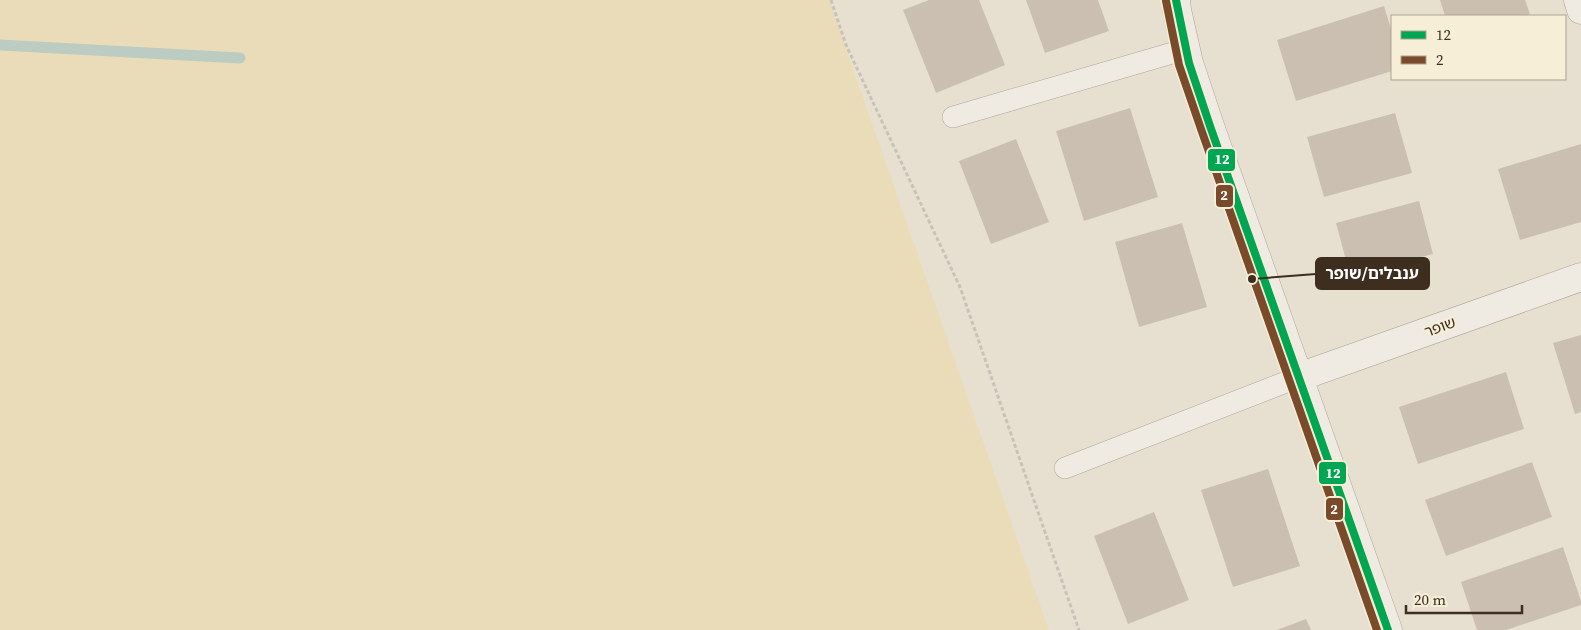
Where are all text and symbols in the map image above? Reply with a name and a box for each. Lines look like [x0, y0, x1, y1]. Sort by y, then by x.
legend [1391, 15, 1566, 80]
text: 12 [1436, 24, 1451, 45]
text: 2 [1436, 49, 1444, 70]
line badge: 12 [1207, 148, 1236, 172]
text: 12 [1214, 149, 1230, 169]
line badge: 2 [1215, 184, 1234, 208]
text: 2 [1220, 185, 1228, 205]
callout: ענבלים/שופר [1316, 258, 1429, 289]
text: ענבלים/שופר [1325, 262, 1419, 284]
street label: שופר [1421, 311, 1458, 342]
line badge: 12 [1318, 461, 1347, 485]
text: 12 [1325, 463, 1341, 483]
line badge: 2 [1325, 497, 1344, 521]
text: 2 [1330, 499, 1338, 519]
scale bar [1406, 582, 1522, 614]
text: 20 m [1414, 589, 1446, 610]

